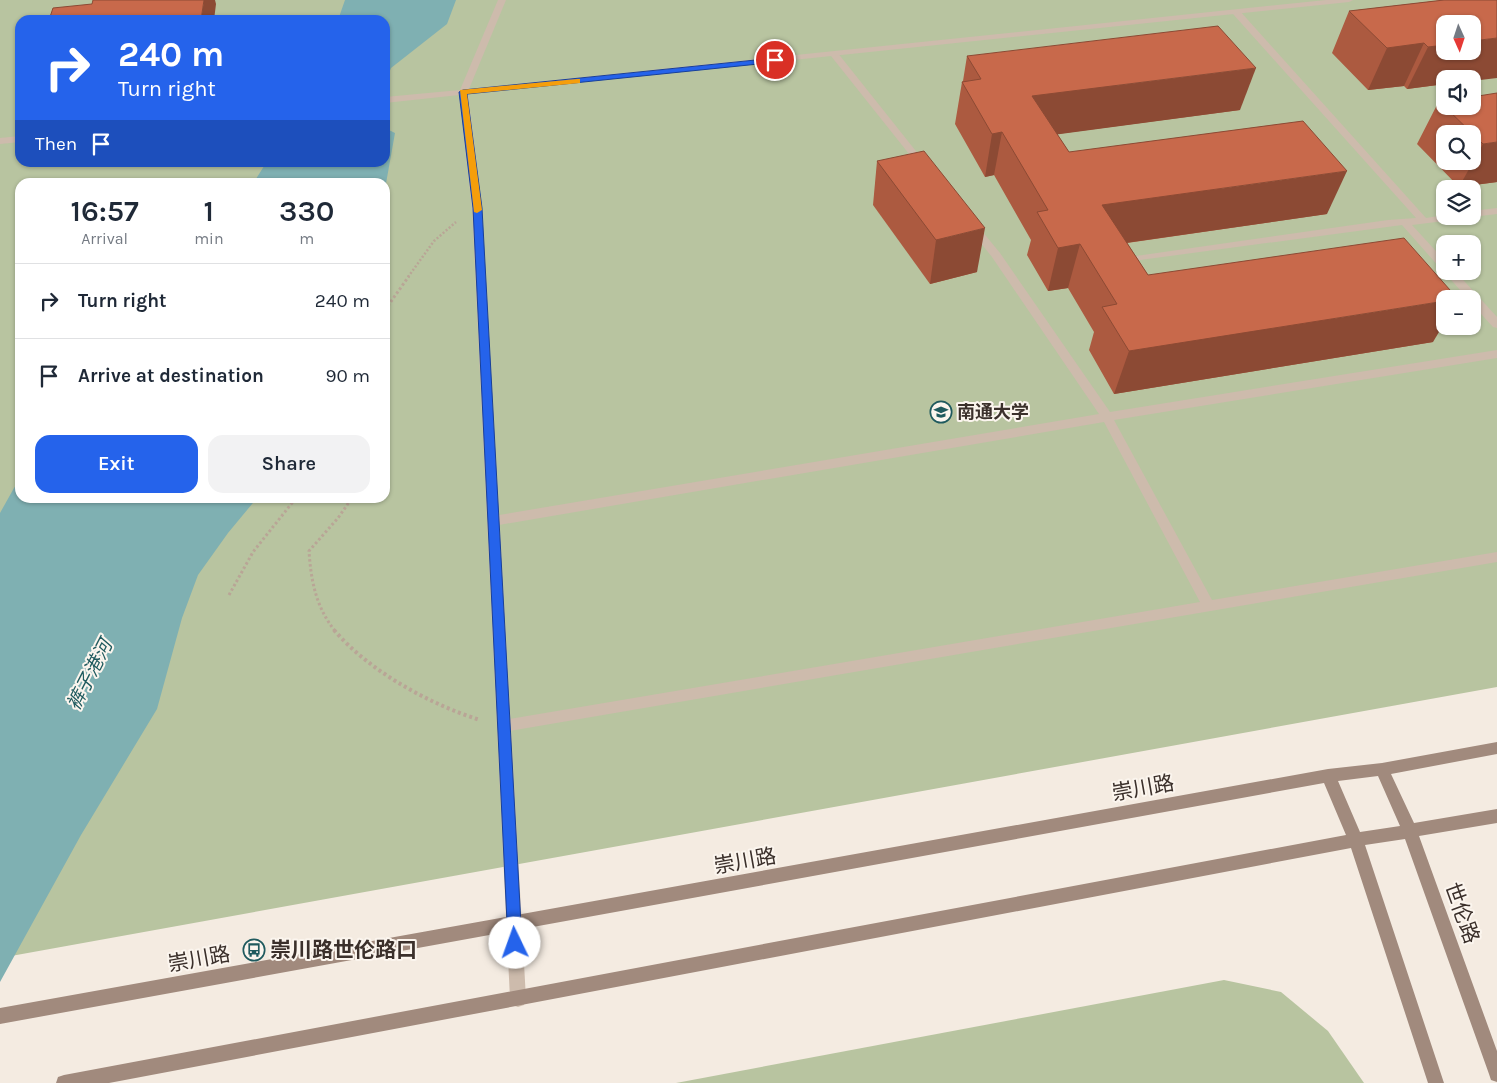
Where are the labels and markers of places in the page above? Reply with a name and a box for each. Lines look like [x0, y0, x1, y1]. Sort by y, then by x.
pin [754, 39, 796, 81]
school or university icon: 南通大学 [929, 400, 953, 424]
place label: 南通大学 [957, 401, 1029, 423]
bus stop icon: 崇川路世伦路口 [242, 938, 266, 962]
place label: 崇川路世伦路口 [270, 938, 417, 962]

